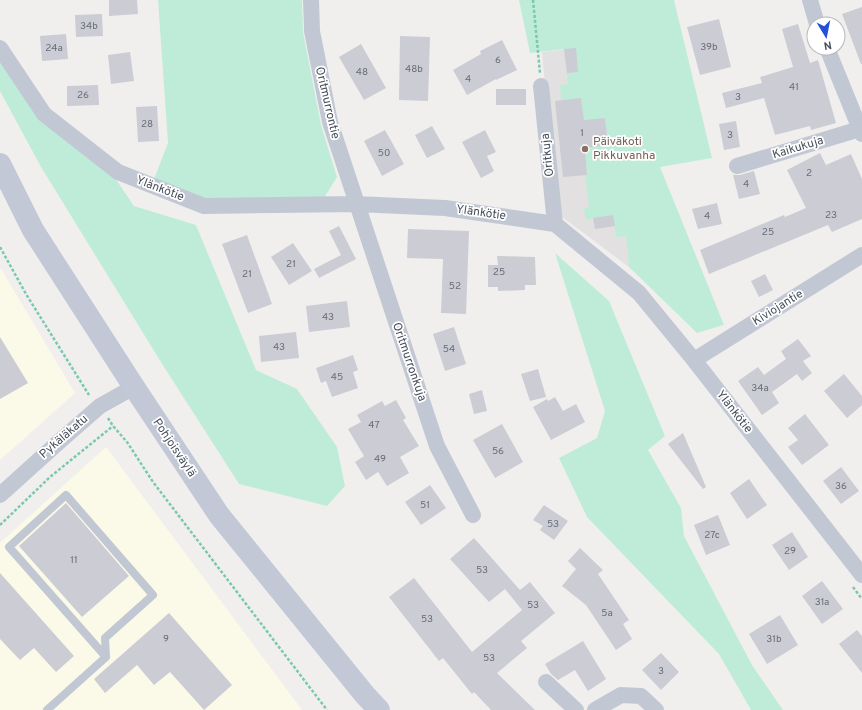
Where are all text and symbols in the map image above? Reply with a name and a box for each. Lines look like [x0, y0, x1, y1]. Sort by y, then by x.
north arrow [806, 16, 846, 56]
house number: 34b [80, 20, 98, 33]
text: N [822, 37, 833, 52]
house number: 39b [700, 41, 718, 54]
house number: 24a [45, 42, 63, 55]
house number: 6 [495, 54, 501, 67]
house number: 48b [405, 63, 423, 76]
street label: Oritmurrontie [311, 65, 343, 141]
house number: 48 [356, 66, 368, 79]
house number: 4 [465, 73, 471, 86]
house number: 41 [789, 81, 799, 94]
house number: 26 [77, 89, 89, 102]
house number: 3 [735, 91, 741, 104]
house number: 28 [141, 118, 153, 131]
house number: 1 [580, 127, 584, 140]
house number: 3 [727, 129, 733, 142]
street label: Oritkuja [538, 133, 558, 177]
street label: Kaikukuja [770, 133, 826, 163]
place label: Päiväkoti Pikkuvanha [593, 134, 655, 164]
marker: Päiväkoti Pikkuvanha [580, 144, 590, 154]
house number: 50 [378, 147, 390, 160]
house number: 2 [806, 167, 812, 180]
street label: Ylänkötie [134, 173, 186, 205]
house number: 4 [743, 178, 749, 191]
street label: Ylänkötie [455, 202, 507, 224]
house number: 23 [825, 209, 837, 222]
house number: 4 [704, 210, 710, 223]
house number: 25 [762, 226, 774, 239]
house number: 21 [286, 258, 296, 271]
house number: 25 [493, 266, 505, 279]
house number: 21 [242, 268, 252, 281]
house number: 52 [449, 280, 461, 293]
street label: Kiviojantie [750, 286, 806, 330]
house number: 43 [322, 311, 334, 324]
street label: Oritmurronkuja [388, 320, 430, 404]
house number: 43 [273, 341, 285, 354]
house number: 54 [443, 343, 455, 356]
house number: 45 [331, 371, 343, 384]
house number: 34a [751, 382, 769, 395]
street label: Ylänkötie [712, 387, 756, 437]
street label: Pykäläkatu [36, 411, 92, 463]
street label: Pohjoisväylä [149, 416, 199, 480]
house number: 47 [368, 419, 380, 432]
house number: 56 [492, 445, 504, 458]
house number: 49 [374, 453, 386, 466]
house number: 36 [835, 480, 847, 493]
house number: 51 [420, 499, 430, 512]
house number: 53 [547, 518, 559, 531]
house number: 27c [704, 529, 720, 542]
house number: 29 [784, 545, 796, 558]
house number: 11 [70, 554, 78, 567]
house number: 53 [476, 564, 488, 577]
house number: 31a [815, 596, 829, 609]
house number: 53 [527, 599, 539, 612]
house number: 5a [601, 607, 613, 620]
house number: 53 [421, 613, 433, 626]
house number: 9 [163, 633, 169, 646]
house number: 31b [766, 633, 782, 646]
house number: 53 [483, 652, 495, 665]
house number: 3 [658, 665, 664, 678]

